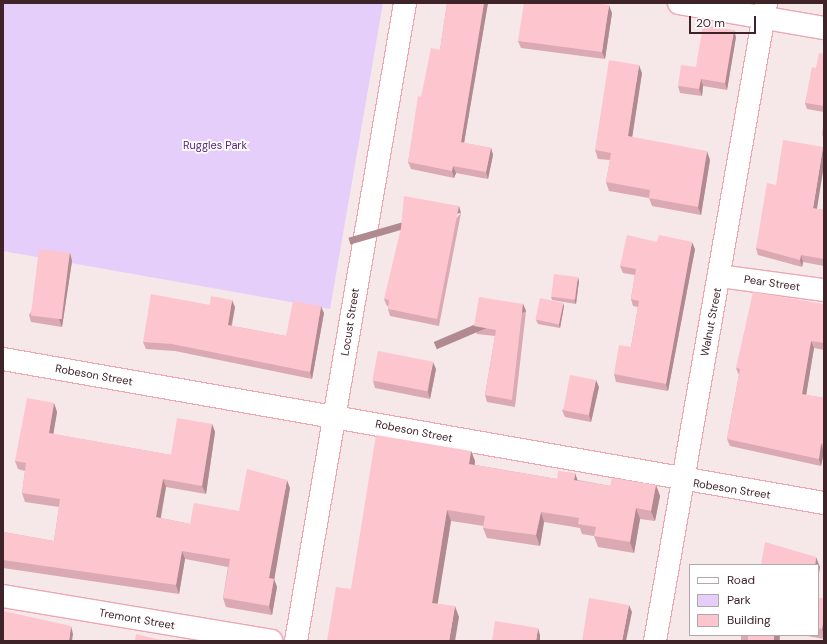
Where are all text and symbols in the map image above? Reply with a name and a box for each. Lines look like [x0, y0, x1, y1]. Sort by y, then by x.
scale bar [691, 8, 758, 34]
text: 20 m [696, 15, 725, 31]
park label: Ruggles Park [183, 138, 247, 152]
street label: Pear Street [743, 273, 801, 293]
street label: Locust Street [338, 287, 362, 357]
street label: Walnut Street [698, 287, 724, 357]
street label: Robeson Street [54, 362, 134, 388]
street label: Robeson Street [374, 417, 454, 445]
street label: Robeson Street [692, 476, 772, 502]
legend [689, 564, 819, 636]
text: Road [727, 572, 755, 588]
text: Park [727, 592, 751, 608]
street label: Tremont Street [98, 606, 176, 632]
text: Building [727, 612, 771, 628]

